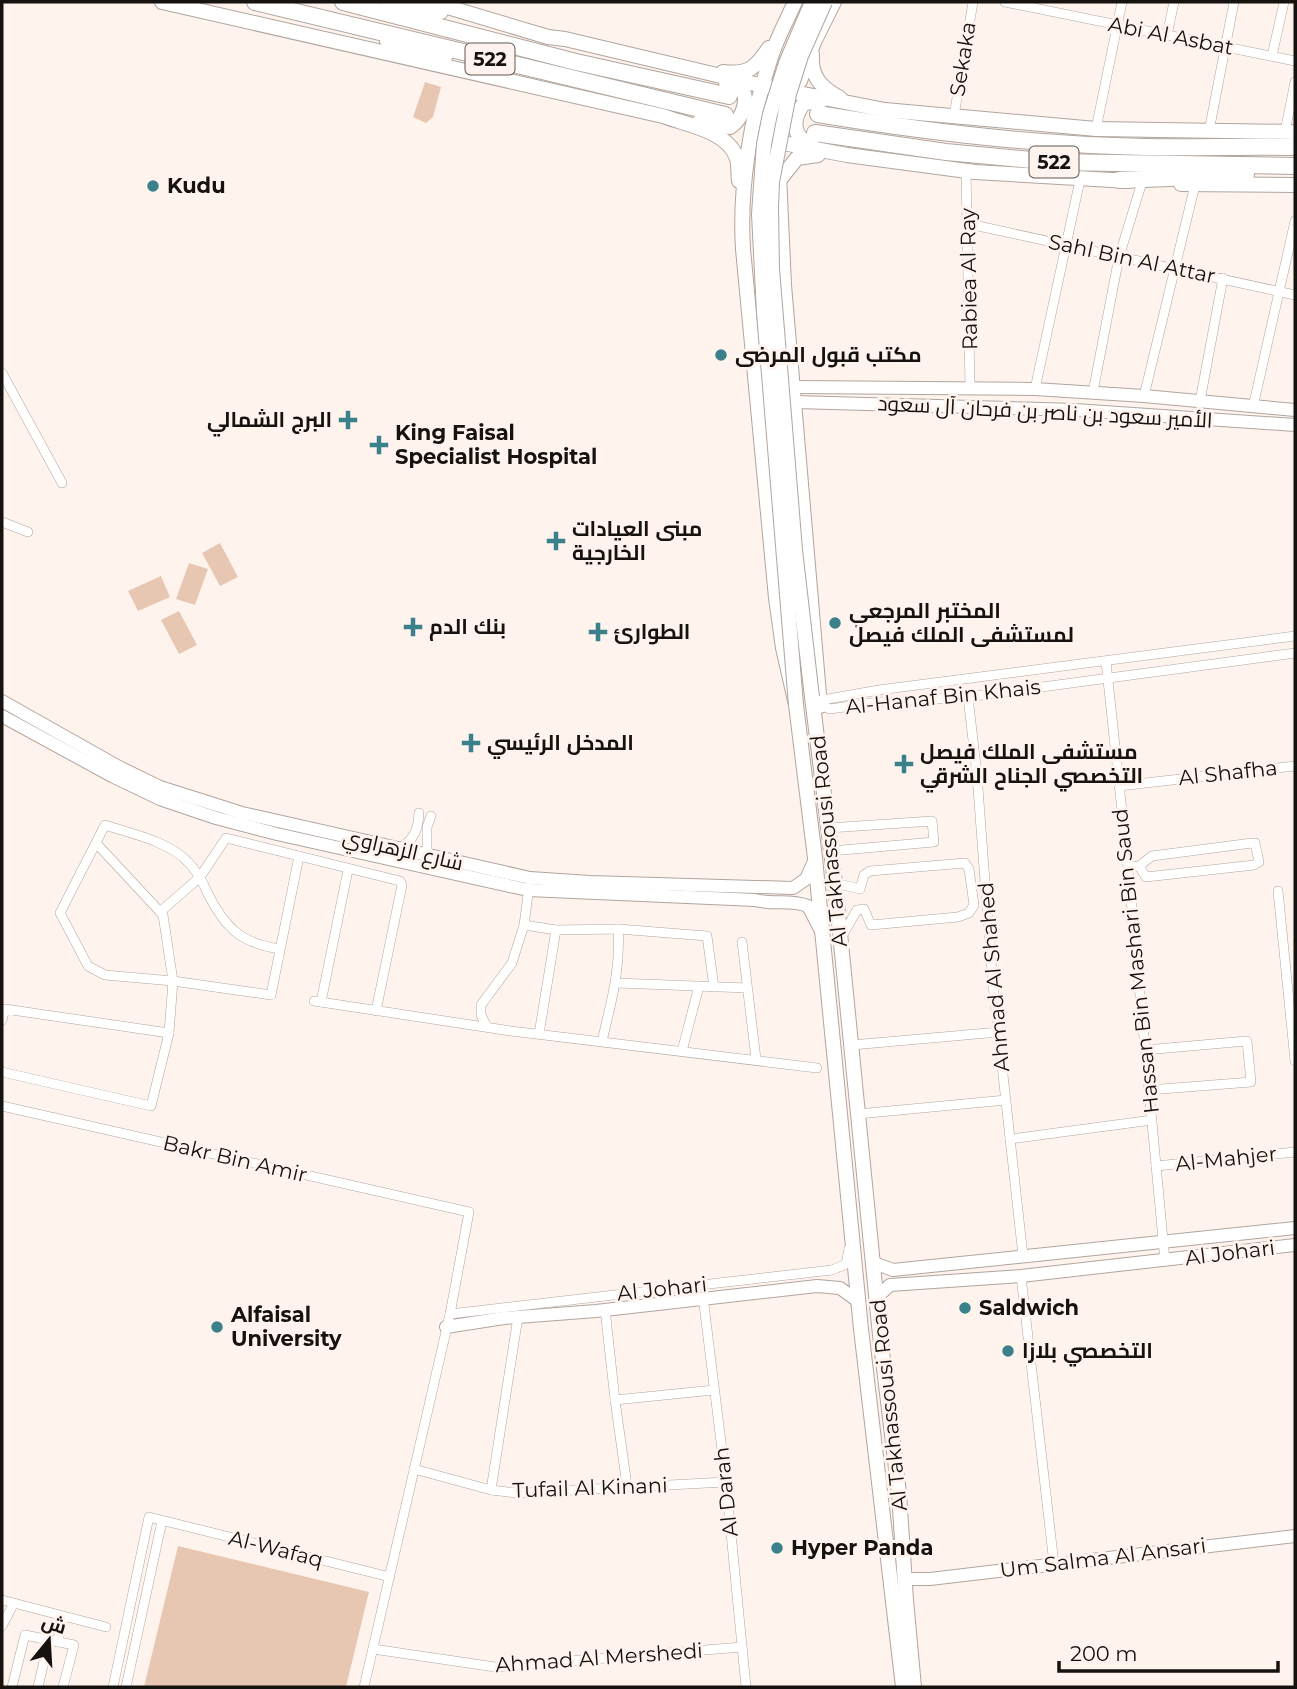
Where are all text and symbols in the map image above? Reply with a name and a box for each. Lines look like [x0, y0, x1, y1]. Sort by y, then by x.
street label: Abi Al Asbat [1106, 11, 1236, 60]
street label: Sekaka [944, 20, 981, 98]
road number: 522 [466, 44, 514, 74]
road number: 522 [1030, 146, 1078, 178]
place label: Kudu [167, 173, 226, 198]
marker: Kudu [145, 178, 161, 194]
street label: Rabiea Al Ray [955, 207, 982, 350]
street label: Sahl Bin Al Attar [1046, 229, 1218, 288]
place label: مكتب قبول المرضى [735, 342, 922, 368]
marker: مكتب قبول المرضى [713, 347, 729, 363]
street label: الأمير سعود بن ناصر بن فرحان آل سعود [877, 390, 1213, 434]
place label: البرج الشمالي [207, 407, 332, 437]
marker: البرج الشمالي [338, 410, 358, 430]
place label: King Faisal Specialist Hospital [395, 420, 597, 469]
marker: King Faisal Specialist Hospital [369, 435, 389, 455]
place label: مبنى العيادات الخارجية [572, 516, 702, 565]
marker: مبنى العيادات الخارجية [546, 531, 566, 551]
place label: المختبر المرجعي لمستشفى الملك فيصل [849, 598, 1074, 647]
place label: بنك الدم [429, 614, 506, 641]
marker: المختبر المرجعي لمستشفى الملك فيصل [827, 615, 843, 631]
marker: بنك الدم [403, 617, 423, 637]
place label: الطوارئ [614, 619, 690, 645]
marker: الطوارئ [588, 622, 608, 642]
street label: Al-Hanaf Bin Khais [844, 674, 1042, 719]
place label: المدخل الرئيسي [487, 730, 634, 759]
marker: المدخل الرئيسي [461, 733, 481, 753]
street label: Al Takhassousi Road [805, 734, 852, 948]
place label: مستشفى الملك فيصل التخصصي الجناح الشرقي [920, 739, 1143, 793]
marker: مستشفى الملك فيصل التخصصي الجناح الشرقي [894, 754, 914, 774]
street label: Al Shafha [1177, 755, 1279, 790]
street label: Hassan Bin Mashari Bin Saud [1107, 807, 1164, 1115]
street label: شارع الزهراوي [340, 824, 466, 879]
street label: Ahmad Al Shahed [973, 881, 1014, 1073]
street label: Bakr Bin Amir [161, 1130, 310, 1187]
street label: Al-Mahjer [1174, 1141, 1278, 1176]
street label: Al Johari [1184, 1235, 1276, 1270]
street label: Al Johari [616, 1271, 708, 1306]
place label: Saldwich [979, 1295, 1079, 1320]
street label: Al Takhassousi Road [865, 1298, 912, 1512]
marker: Saldwich [957, 1300, 973, 1316]
place label: Alfaisal University [230, 1302, 342, 1351]
marker: Alfaisal University [209, 1319, 225, 1335]
place label: التخصصي بلازا [1022, 1338, 1153, 1367]
marker: التخصصي بلازا [1000, 1343, 1016, 1359]
street label: Al Darah [708, 1446, 743, 1538]
street label: Tufail Al Kinani [512, 1472, 668, 1503]
street label: Al-Wafaq [226, 1525, 326, 1572]
street label: Um Salma Al Ansari [998, 1532, 1207, 1583]
place label: Hyper Panda [791, 1535, 933, 1560]
marker: Hyper Panda [769, 1540, 785, 1556]
north arrow [14, 1605, 84, 1675]
text: ش [39, 1610, 69, 1639]
scale bar [1059, 1630, 1278, 1674]
street label: Ahmad Al Mershedi [494, 1638, 704, 1677]
text: 200 m [1070, 1641, 1137, 1666]

